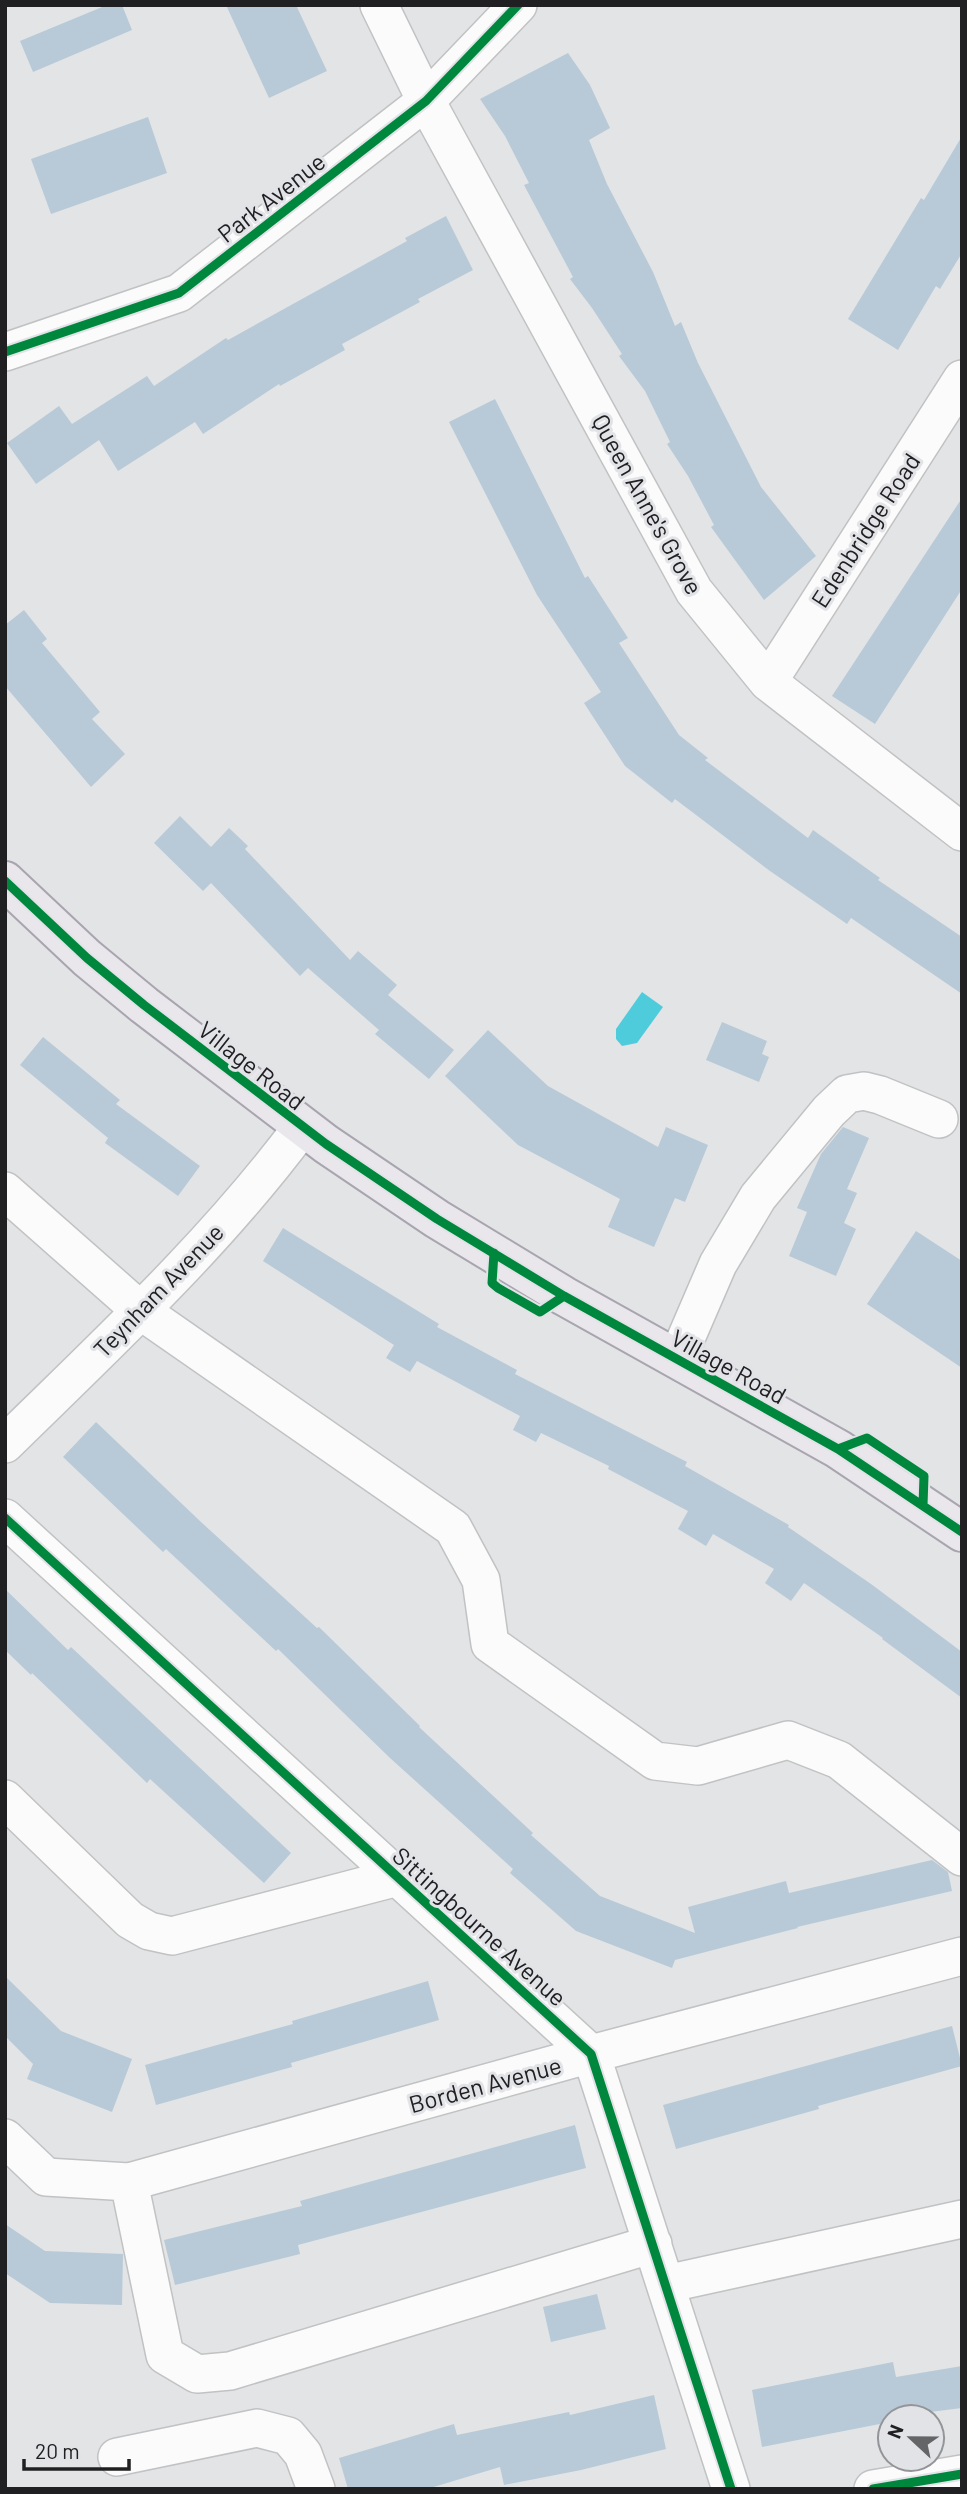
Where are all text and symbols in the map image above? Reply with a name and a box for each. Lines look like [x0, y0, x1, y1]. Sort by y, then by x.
street label: Park Avenue [212, 146, 330, 248]
street label: Queen Anne's Grove [587, 409, 709, 599]
street label: Edenbridge Road [804, 448, 926, 612]
street label: Village Road [193, 1014, 311, 1116]
street label: Teynham Avenue [87, 1217, 229, 1363]
street label: Village Road [666, 1323, 792, 1409]
street label: Sittingbourne Avenue [387, 1840, 573, 2012]
street label: Borden Avenue [406, 2050, 564, 2118]
north arrow [876, 2403, 946, 2473]
text: N [882, 2421, 908, 2442]
scale bar [24, 2428, 130, 2472]
text: 20 m [35, 2438, 80, 2463]

